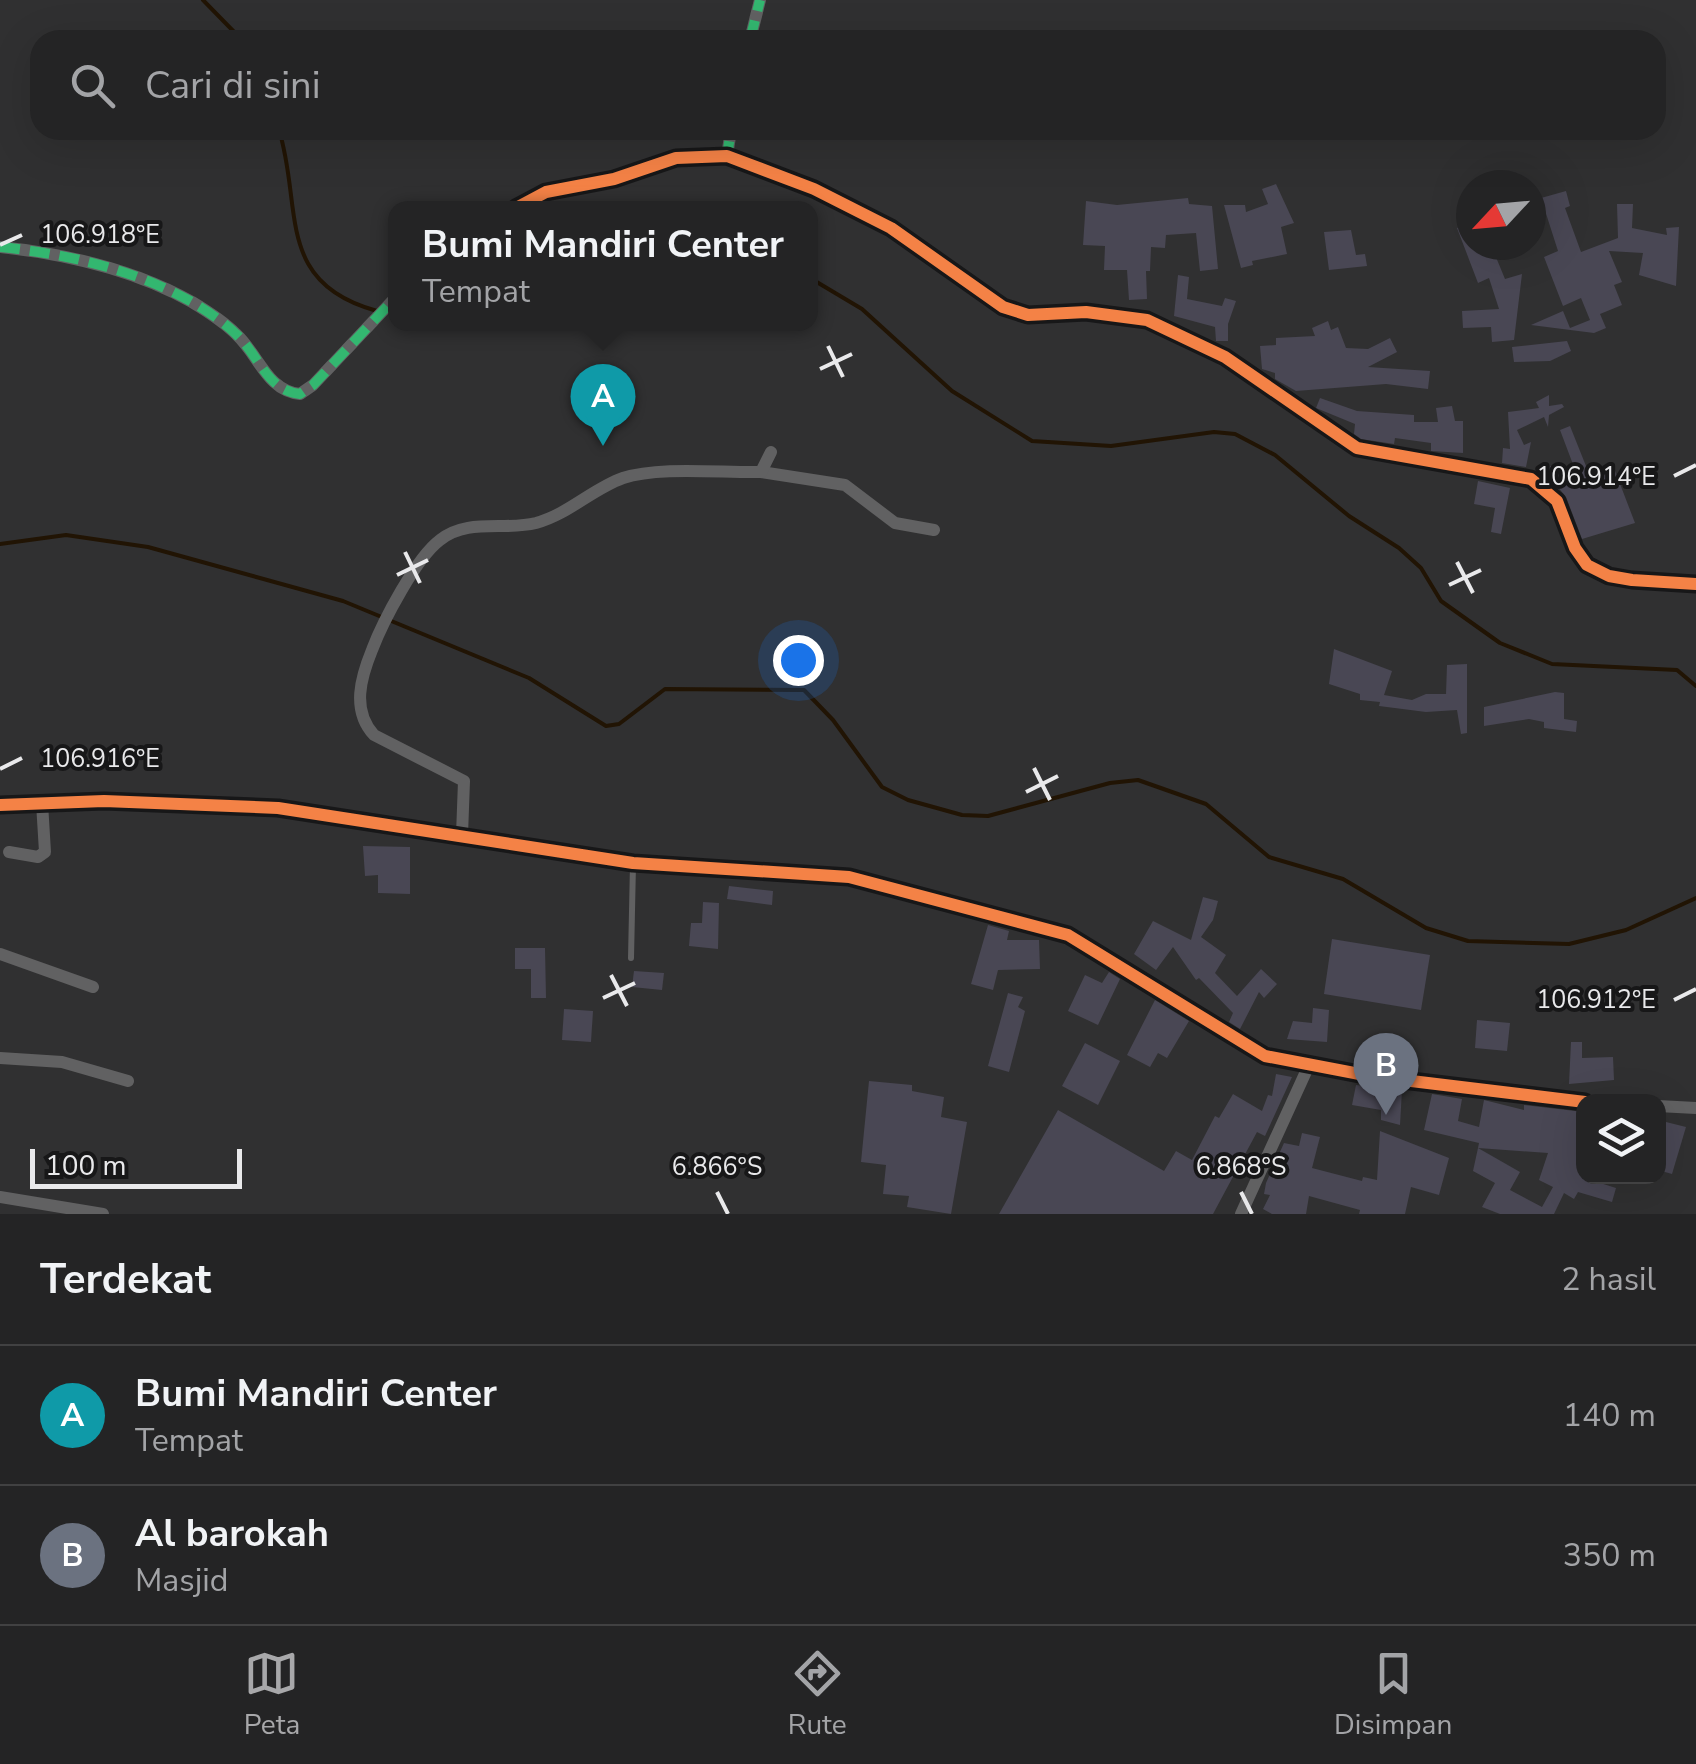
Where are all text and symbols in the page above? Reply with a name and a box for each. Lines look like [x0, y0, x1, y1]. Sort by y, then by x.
search box [30, 30, 1666, 140]
icon: search [65, 58, 120, 113]
text: Cari di sini [145, 60, 321, 111]
north arrow [1456, 170, 1546, 260]
popup [388, 201, 818, 331]
text: 106.918°E [40, 218, 160, 252]
text: Bumi Mandiri Center [422, 219, 784, 270]
text: Tempat [422, 270, 530, 313]
pin: A [570, 364, 636, 446]
text: 106.914°E [1536, 460, 1656, 494]
your location [773, 635, 824, 686]
text: 106.916°E [40, 742, 160, 776]
text: 106.912°E [1536, 983, 1656, 1017]
pin: B [1354, 1032, 1418, 1115]
map controls [1576, 1094, 1666, 1184]
button: layers [1576, 1094, 1666, 1184]
scale bar [30, 1144, 242, 1188]
text: 100 m [45, 1147, 127, 1185]
text: 6.866°S [672, 1150, 762, 1184]
text: 6.868°S [1196, 1150, 1286, 1184]
text: Terdekat [40, 1251, 211, 1308]
text: 2 hasil [1561, 1258, 1656, 1301]
text: Bumi Mandiri Center [135, 1368, 497, 1419]
text: A [61, 1394, 84, 1437]
text: 140 m [1563, 1394, 1656, 1437]
text: Tempat [135, 1419, 243, 1462]
text: Al barokah [135, 1508, 329, 1559]
text: B [61, 1534, 84, 1577]
text: 350 m [1563, 1534, 1656, 1577]
text: Masjid [135, 1559, 228, 1602]
tab: Peta [244, 1646, 300, 1744]
tab: Rute [788, 1646, 847, 1744]
tab: Disimpan [1334, 1646, 1452, 1744]

